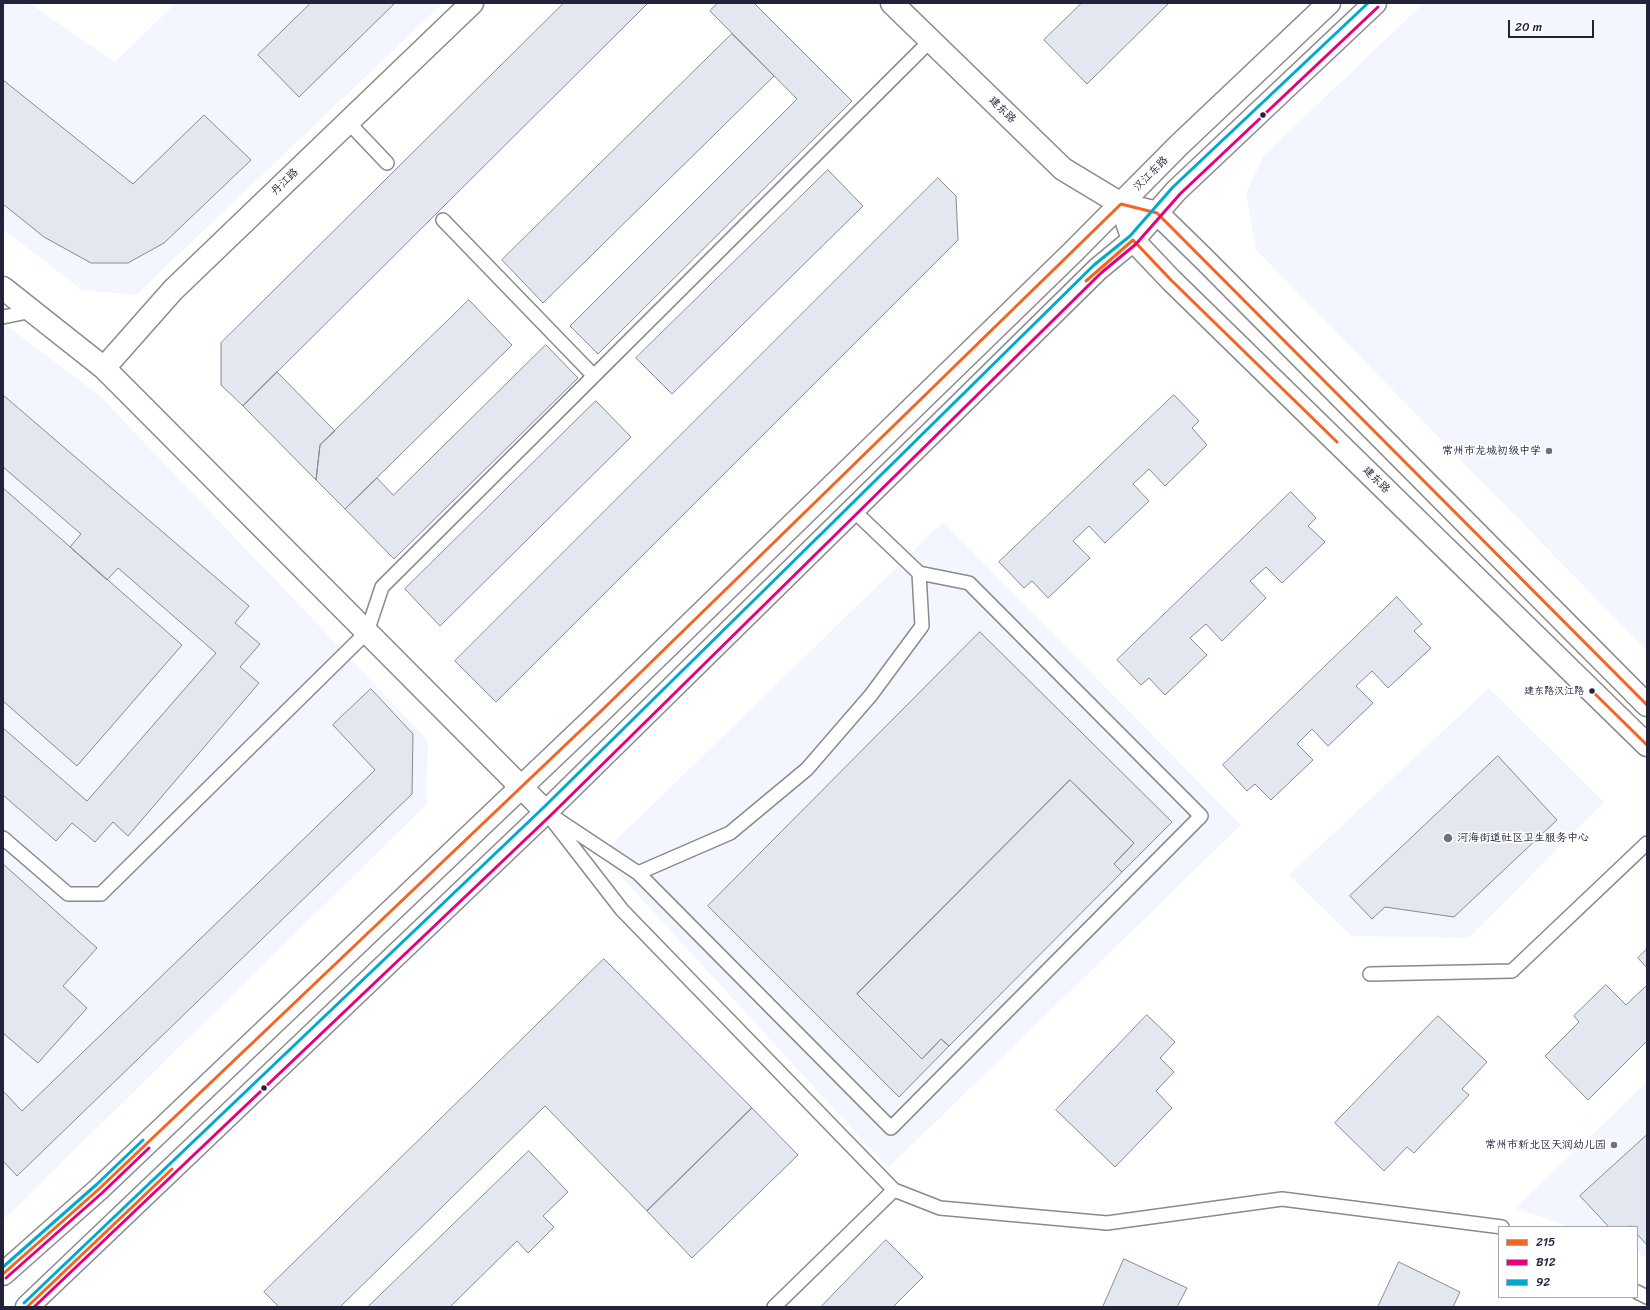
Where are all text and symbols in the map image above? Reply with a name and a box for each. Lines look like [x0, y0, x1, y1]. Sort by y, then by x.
scale bar [1510, 12, 1596, 38]
text: 20 m [1515, 16, 1542, 38]
street label: 建东路 [986, 94, 1018, 126]
unlabelled marker [1258, 110, 1268, 120]
street label: 汉江东路 [1131, 154, 1171, 194]
street label: 丹江路 [269, 166, 301, 198]
place label: 常州市龙城初级中学 [1442, 444, 1541, 458]
marker: 常州市龙城初级中学 [1544, 446, 1554, 456]
street label: 建东路 [1360, 464, 1392, 496]
place label: 建东路汉江路 [1524, 685, 1584, 697]
marker: 建东路汉江路 [1587, 686, 1597, 696]
place label: 河海街道社区卫生服务中心 [1457, 831, 1589, 845]
marker: 河海街道社区卫生服务中心 [1442, 832, 1454, 844]
unlabelled marker [259, 1083, 269, 1093]
place label: 常州市新北区天润幼儿园 [1485, 1138, 1606, 1152]
marker: 常州市新北区天润幼儿园 [1609, 1140, 1619, 1150]
legend [1498, 1226, 1638, 1298]
text: 215 [1536, 1231, 1555, 1253]
text: B12 [1536, 1251, 1556, 1273]
text: 92 [1536, 1271, 1550, 1293]

